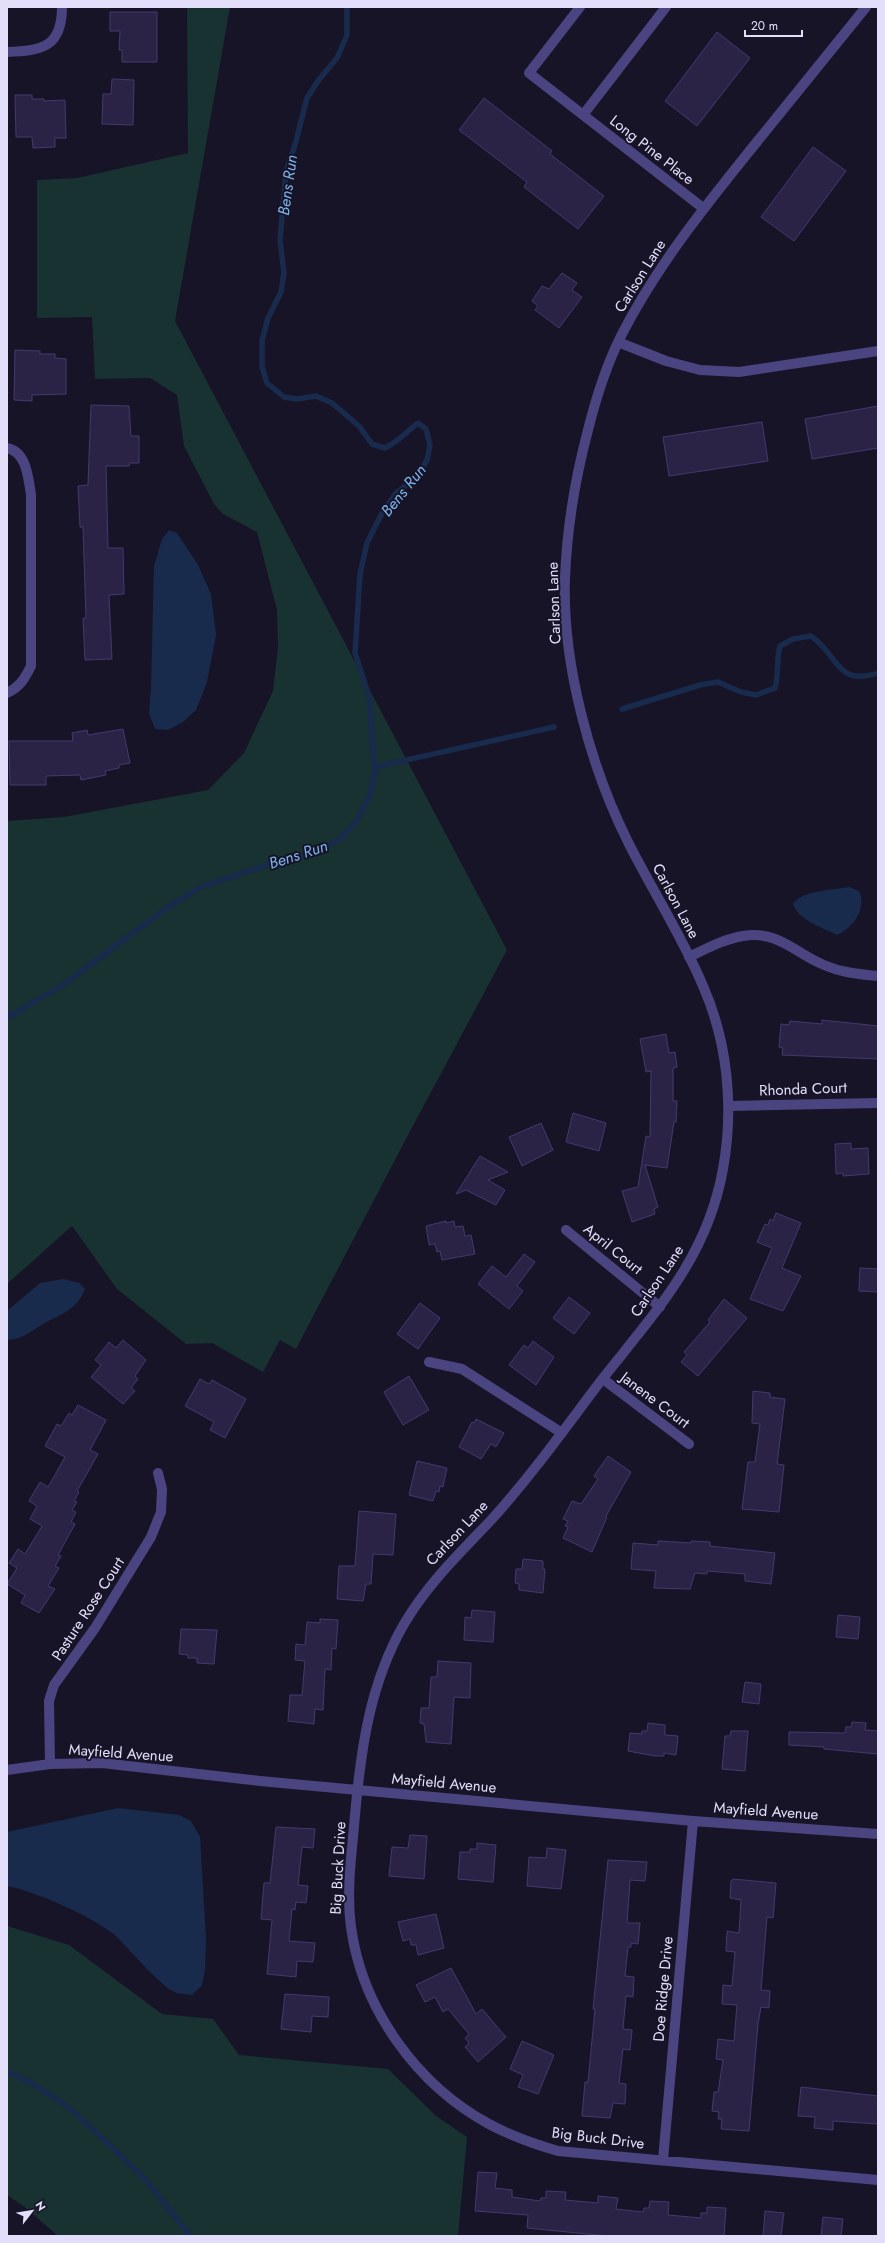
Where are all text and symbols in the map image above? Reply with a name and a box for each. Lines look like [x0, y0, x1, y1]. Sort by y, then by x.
scale bar [745, 12, 802, 38]
text: 20 m [751, 17, 778, 35]
street label: Long Pine Place [605, 110, 699, 190]
water label: Bens Run [272, 153, 303, 217]
street label: Carlson Lane [609, 235, 671, 317]
water label: Bens Run [375, 459, 431, 521]
street label: Carlson Lane [542, 561, 566, 644]
water label: Bens Run [266, 834, 331, 875]
street label: Carlson Lane [647, 860, 705, 943]
street label: Rhonda Court [759, 1076, 848, 1102]
street label: April Court [579, 1218, 648, 1280]
street label: Carlson Lane [625, 1241, 689, 1321]
street label: Janene Court [614, 1365, 695, 1434]
street label: Carlson Lane [421, 1495, 493, 1571]
street label: Pasture Rose Court [46, 1553, 130, 1665]
street label: Mayfield Avenue [68, 1738, 174, 1768]
street label: Mayfield Avenue [391, 1767, 498, 1799]
street label: Mayfield Avenue [713, 1796, 819, 1826]
street label: Big Buck Drive [325, 1821, 351, 1915]
street label: Doe Ridge Drive [647, 1935, 679, 2043]
street label: Big Buck Drive [550, 2121, 646, 2155]
north arrow [12, 2191, 52, 2231]
text: N [31, 2198, 50, 2214]

